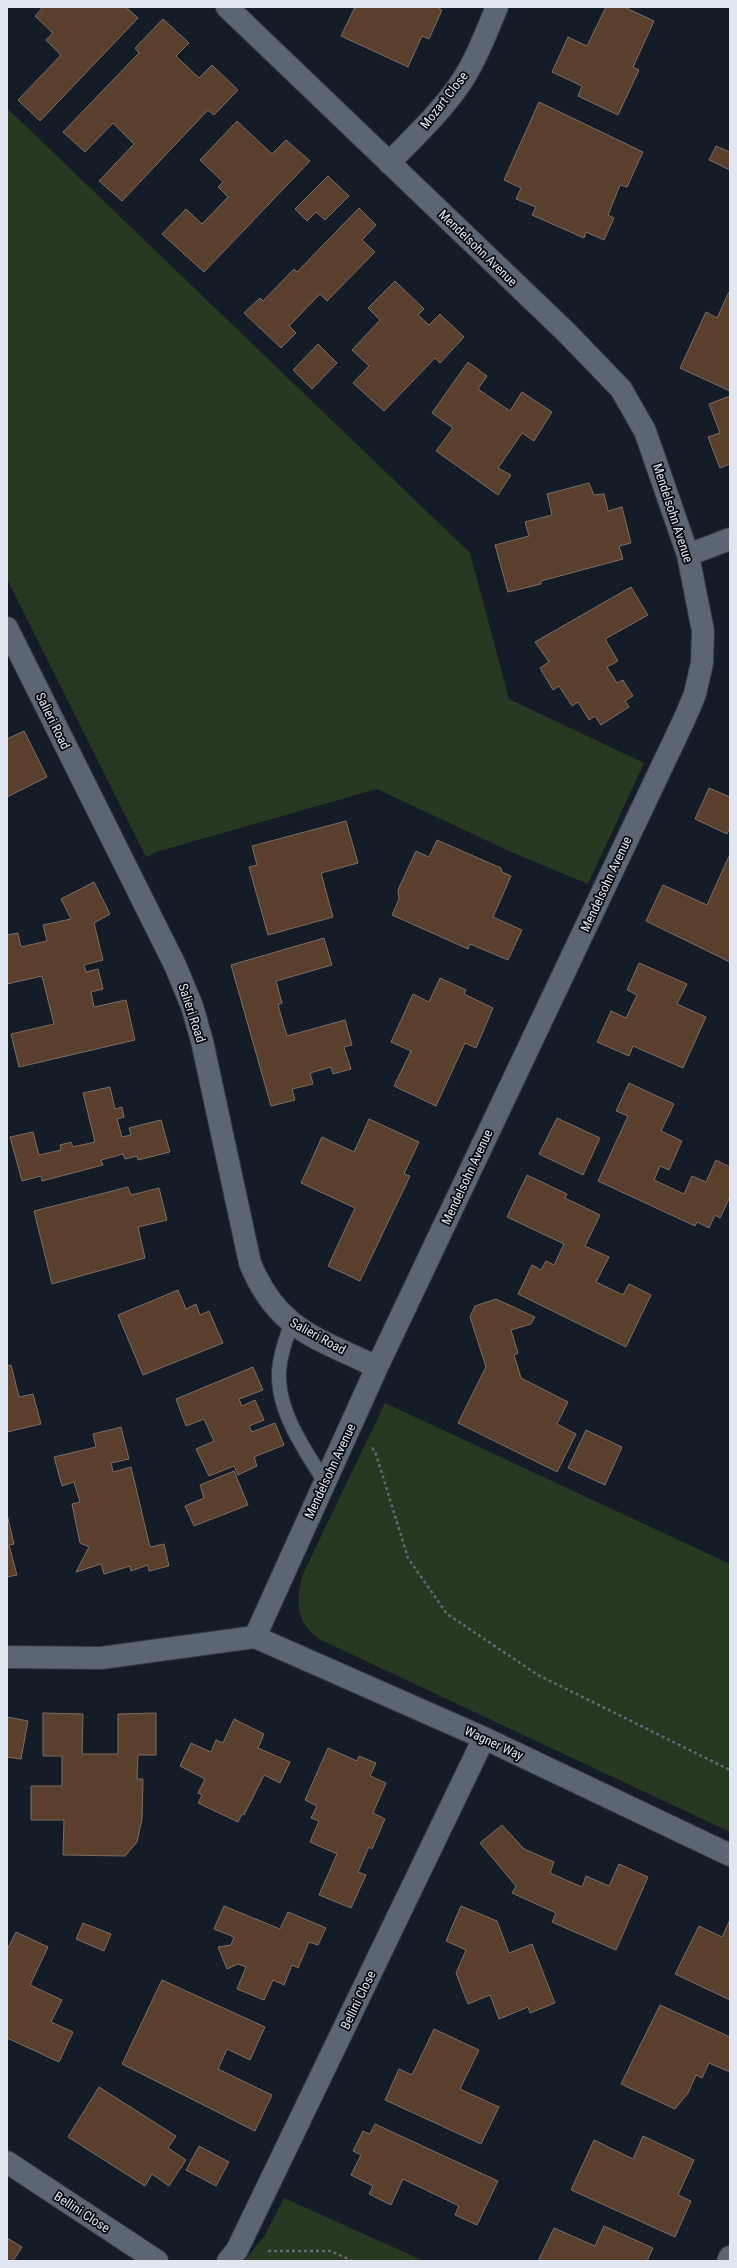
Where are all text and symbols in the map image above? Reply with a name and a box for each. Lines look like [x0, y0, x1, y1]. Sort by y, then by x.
street label: Mozart Close [417, 69, 471, 131]
street label: Mendelsohn Avenue [436, 207, 520, 289]
street label: Mendelsohn Avenue [650, 462, 696, 564]
street label: Salieri Road [33, 690, 73, 752]
street label: Mendelsohn Avenue [577, 834, 635, 934]
street label: Salieri Road [175, 982, 209, 1044]
street label: Mendelsohn Avenue [438, 1127, 496, 1227]
street label: Salieri Road [288, 1315, 348, 1357]
street label: Mendelsohn Avenue [301, 1421, 359, 1521]
street label: Wagner Way [462, 1723, 526, 1763]
street label: Bellini Close [337, 1968, 379, 2032]
street label: Bellini Close [51, 2188, 113, 2236]

